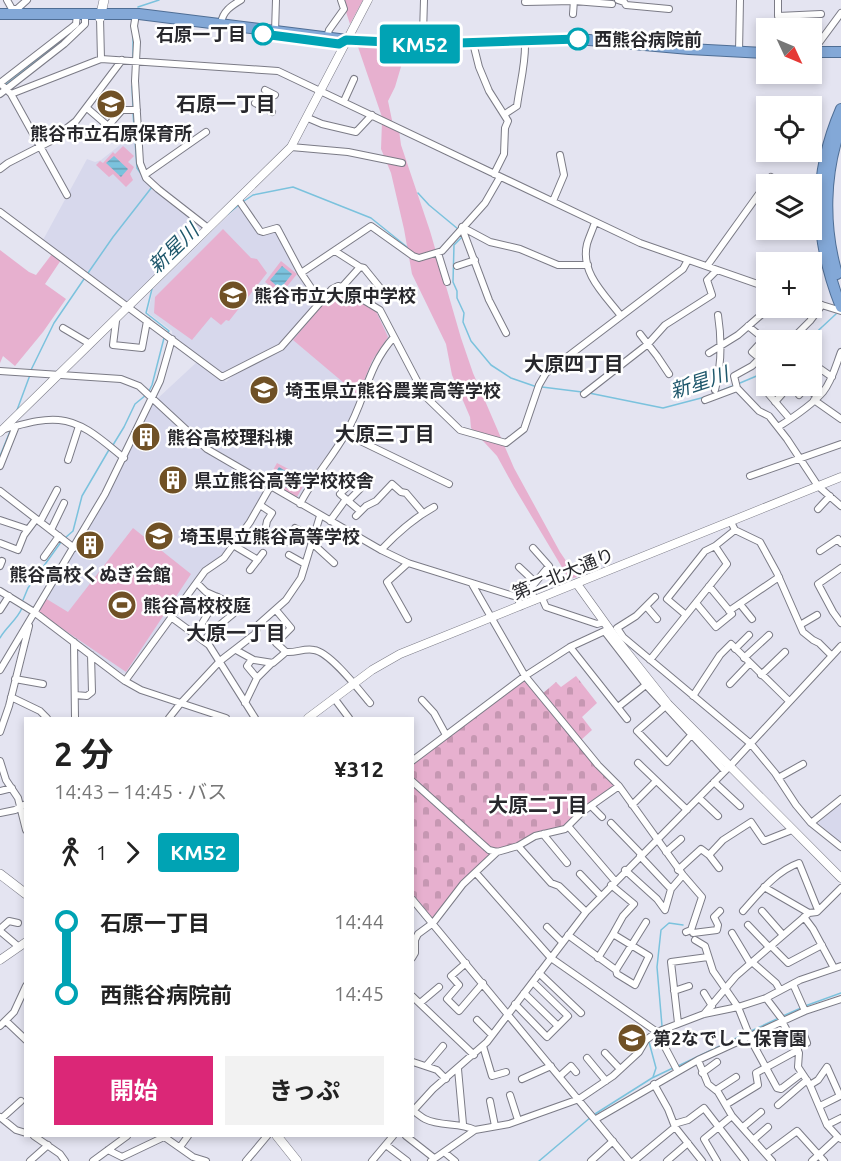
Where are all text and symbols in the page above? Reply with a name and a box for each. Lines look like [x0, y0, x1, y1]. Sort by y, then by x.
north arrow [756, 18, 822, 84]
map controls [756, 18, 822, 396]
marker: 石原一丁目 [252, 23, 274, 45]
place label: 石原一丁目 [156, 24, 246, 44]
line badge: KM52 [378, 24, 462, 63]
marker: 西熊谷病院前 [567, 28, 589, 50]
place label: 西熊谷病院前 [594, 29, 702, 49]
text: KM52 [392, 32, 448, 56]
school or university icon: 熊谷市立石原保育所 [95, 88, 127, 120]
district label: 石原一丁目 [176, 92, 276, 115]
button: locate [756, 96, 822, 162]
place label: 熊谷市立石原保育所 [30, 123, 192, 143]
button: layers [756, 174, 822, 240]
water label: 新星川 [143, 217, 204, 277]
button: + [756, 252, 822, 318]
school or university icon: 熊谷市立大原中学校 [217, 279, 249, 311]
place label: 熊谷市立大原中学校 [254, 285, 416, 305]
button: − [756, 330, 822, 396]
district label: 大原四丁目 [524, 352, 624, 375]
water label: 新星川 [667, 361, 733, 402]
school or university icon: 埼玉県立熊谷農業高等学校 [248, 374, 280, 406]
place label: 埼玉県立熊谷農業高等学校 [285, 380, 501, 400]
building icon: 熊谷高校理科棟 [130, 421, 162, 453]
district label: 大原三丁目 [335, 422, 435, 445]
place label: 熊谷高校理科棟 [167, 427, 293, 447]
building icon: 県立熊谷高等学校校舎 [157, 464, 189, 496]
place label: 県立熊谷高等学校校舎 [194, 470, 374, 490]
school or university icon: 埼玉県立熊谷高等学校 [143, 520, 175, 552]
place label: 埼玉県立熊谷高等学校 [180, 526, 360, 546]
building icon: 熊谷高校くぬぎ会館 [74, 529, 106, 561]
street label: 第二北大通り [509, 543, 617, 603]
place label: 熊谷高校くぬぎ会館 [9, 564, 171, 584]
sports icon: 熊谷高校校庭 [106, 589, 138, 621]
place label: 熊谷高校校庭 [143, 595, 251, 615]
district label: 大原一丁目 [186, 621, 286, 644]
text: 2 分 [54, 735, 113, 772]
text: ¥312 [334, 756, 384, 781]
text: 14:43 – 14:45 · バス [54, 780, 227, 803]
district label: 大原二丁目 [488, 793, 588, 816]
icon: walk [54, 836, 87, 869]
icon: forward [116, 836, 149, 869]
text: KM52 [170, 840, 227, 864]
text: 1 [96, 841, 107, 864]
text: 石原一丁目 [100, 910, 210, 935]
text: 14:44 [334, 910, 384, 933]
text: 西熊谷病院前 [100, 982, 232, 1007]
text: 14:45 [334, 982, 384, 1005]
school or university icon: 第2なでしこ保育園 [616, 1022, 648, 1054]
place label: 第2なでしこ保育園 [653, 1028, 807, 1048]
button: 開始 [54, 1056, 213, 1125]
button: きっぷ [225, 1056, 384, 1125]

